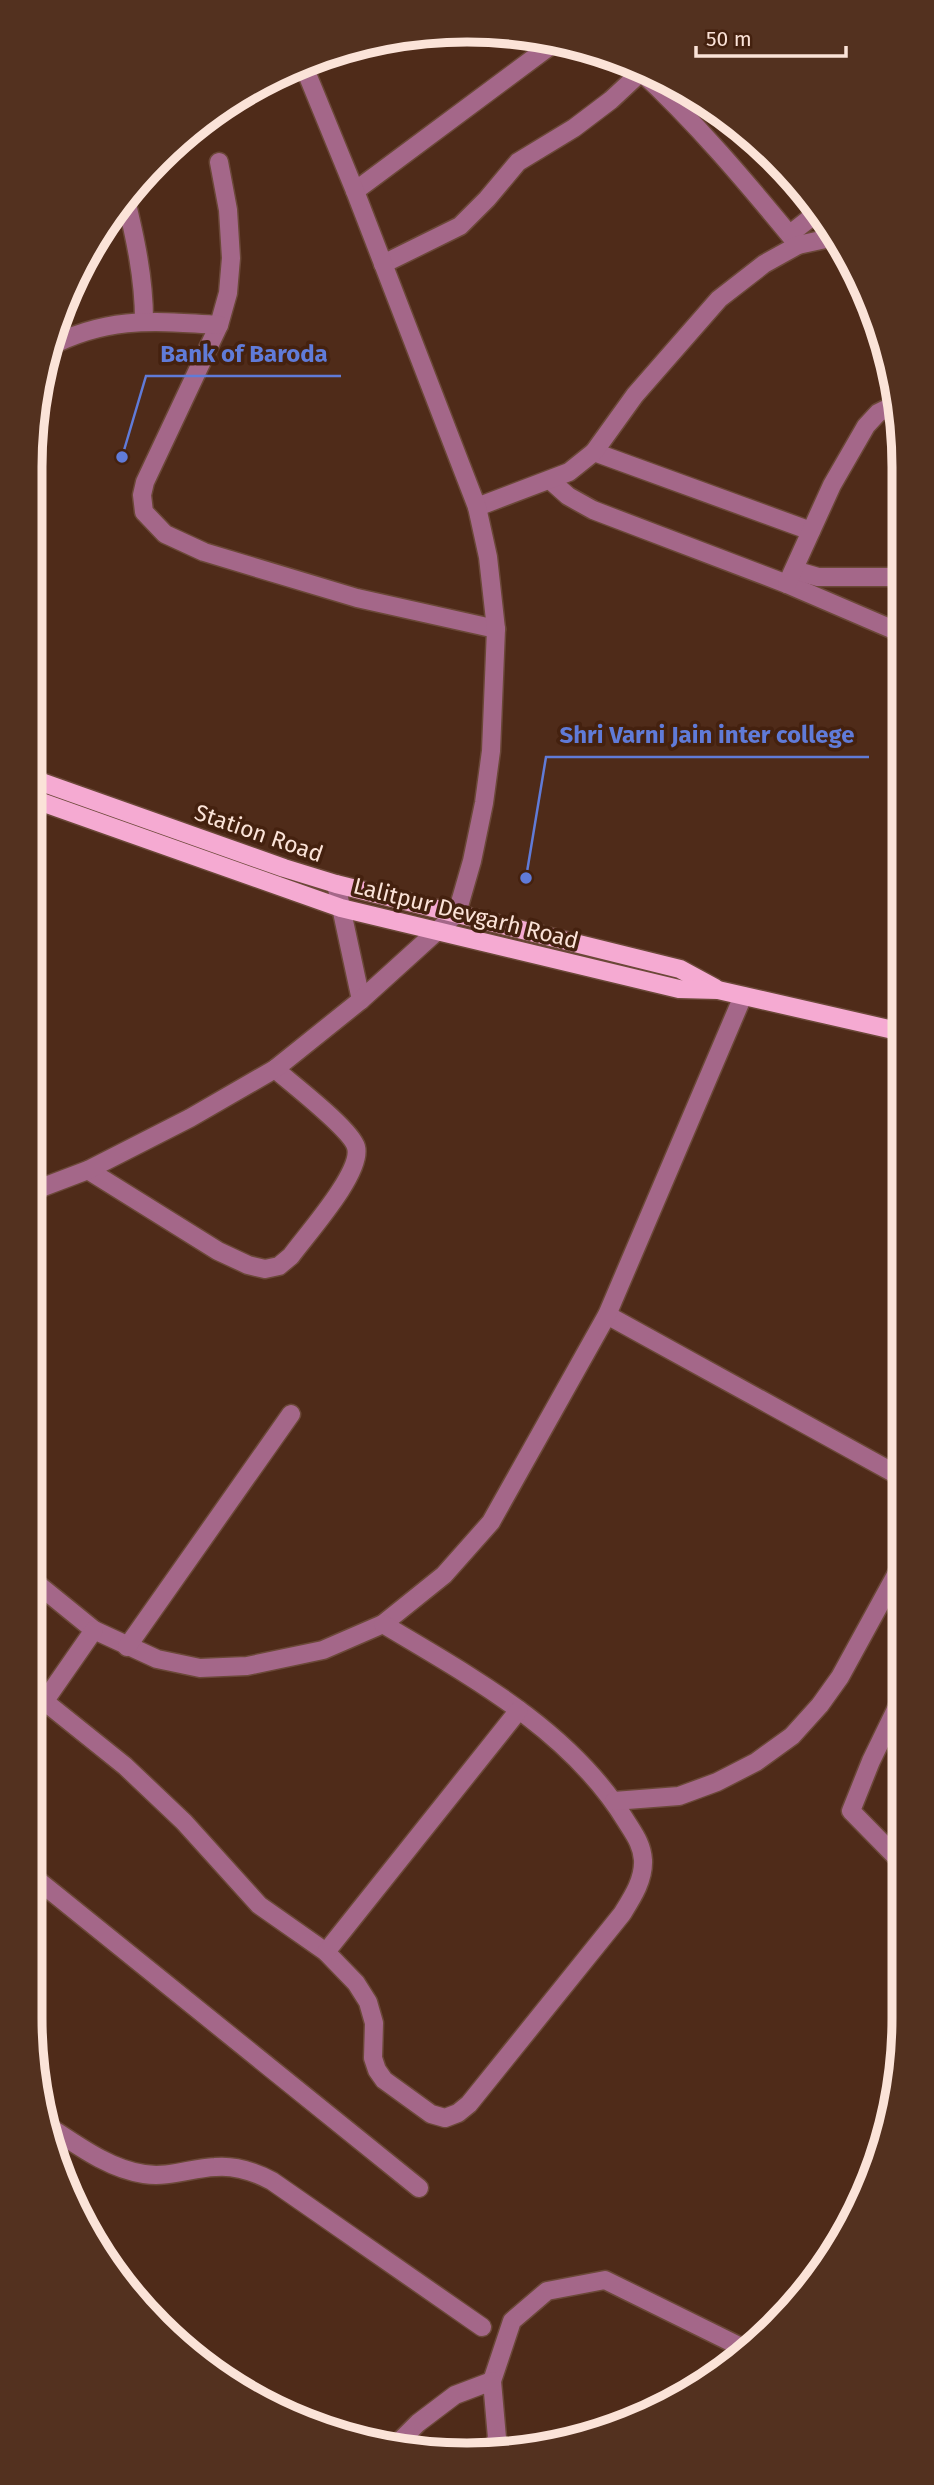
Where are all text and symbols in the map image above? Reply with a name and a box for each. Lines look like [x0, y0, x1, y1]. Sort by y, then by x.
scale bar [696, 14, 846, 58]
text: 50 m [706, 26, 752, 52]
callout: Bank of Baroda [146, 331, 341, 376]
text: Bank of Baroda [160, 340, 328, 368]
callout: Shri Varni Jain inter college [546, 712, 869, 757]
text: Shri Varni Jain inter college [560, 721, 854, 749]
street label: Station Road [191, 798, 327, 868]
street label: Lalitpur Devgarh Road [350, 871, 582, 955]

